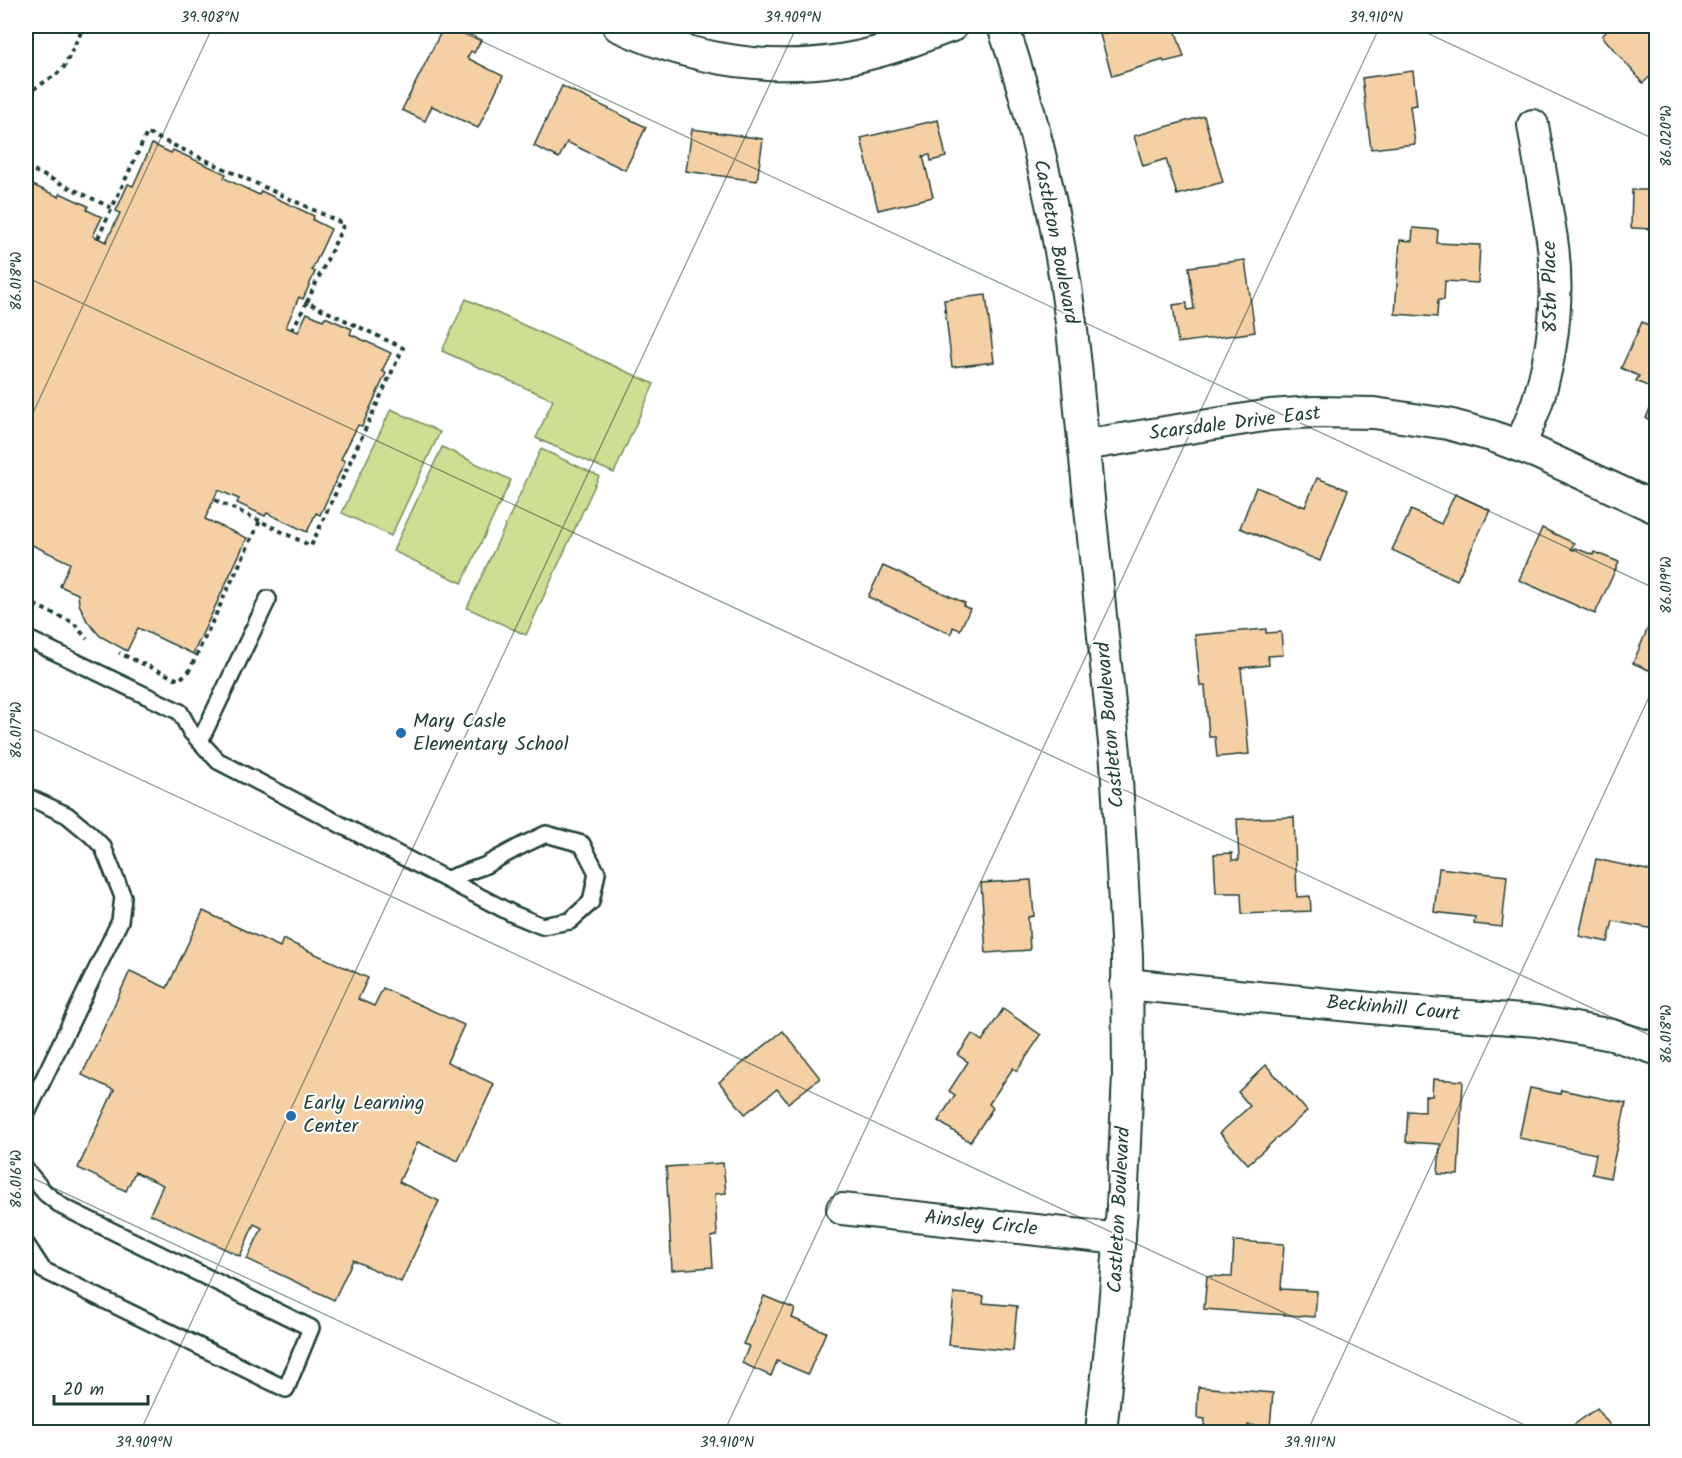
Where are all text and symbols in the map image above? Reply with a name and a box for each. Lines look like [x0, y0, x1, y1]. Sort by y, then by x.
text: 39.908°N [181, 6, 239, 30]
text: 39.909°N [765, 6, 821, 30]
text: 39.910°N [1349, 6, 1403, 30]
text: 86.020°W [1655, 105, 1679, 167]
street label: Castleton Boulevard [1023, 157, 1087, 328]
street label: 85th Place [1534, 241, 1568, 333]
text: 86.018°W [5, 251, 29, 310]
street label: Scarsdale Drive East [1147, 398, 1323, 450]
text: 86.019°W [1655, 556, 1679, 614]
street label: Castleton Boulevard [1088, 640, 1134, 809]
text: 86.017°W [5, 701, 29, 758]
place label: Mary Casle Elementary School [413, 706, 569, 761]
marker: Mary Casle Elementary School [394, 726, 408, 740]
street label: Beckinhill Court [1325, 987, 1461, 1031]
text: 86.018°W [1655, 1004, 1679, 1063]
place label: Early Learning Center [303, 1088, 425, 1143]
marker: Early Learning Center [284, 1109, 298, 1123]
street label: Castleton Boulevard [1100, 1125, 1140, 1294]
text: 86.016°W [5, 1150, 29, 1208]
street label: Ainsley Circle [923, 1202, 1039, 1246]
scale bar [54, 1368, 148, 1406]
text: 20 m [63, 1376, 104, 1405]
text: 39.909°N [116, 1431, 172, 1455]
text: 39.910°N [700, 1431, 754, 1455]
text: 39.911°N [1284, 1431, 1336, 1455]

